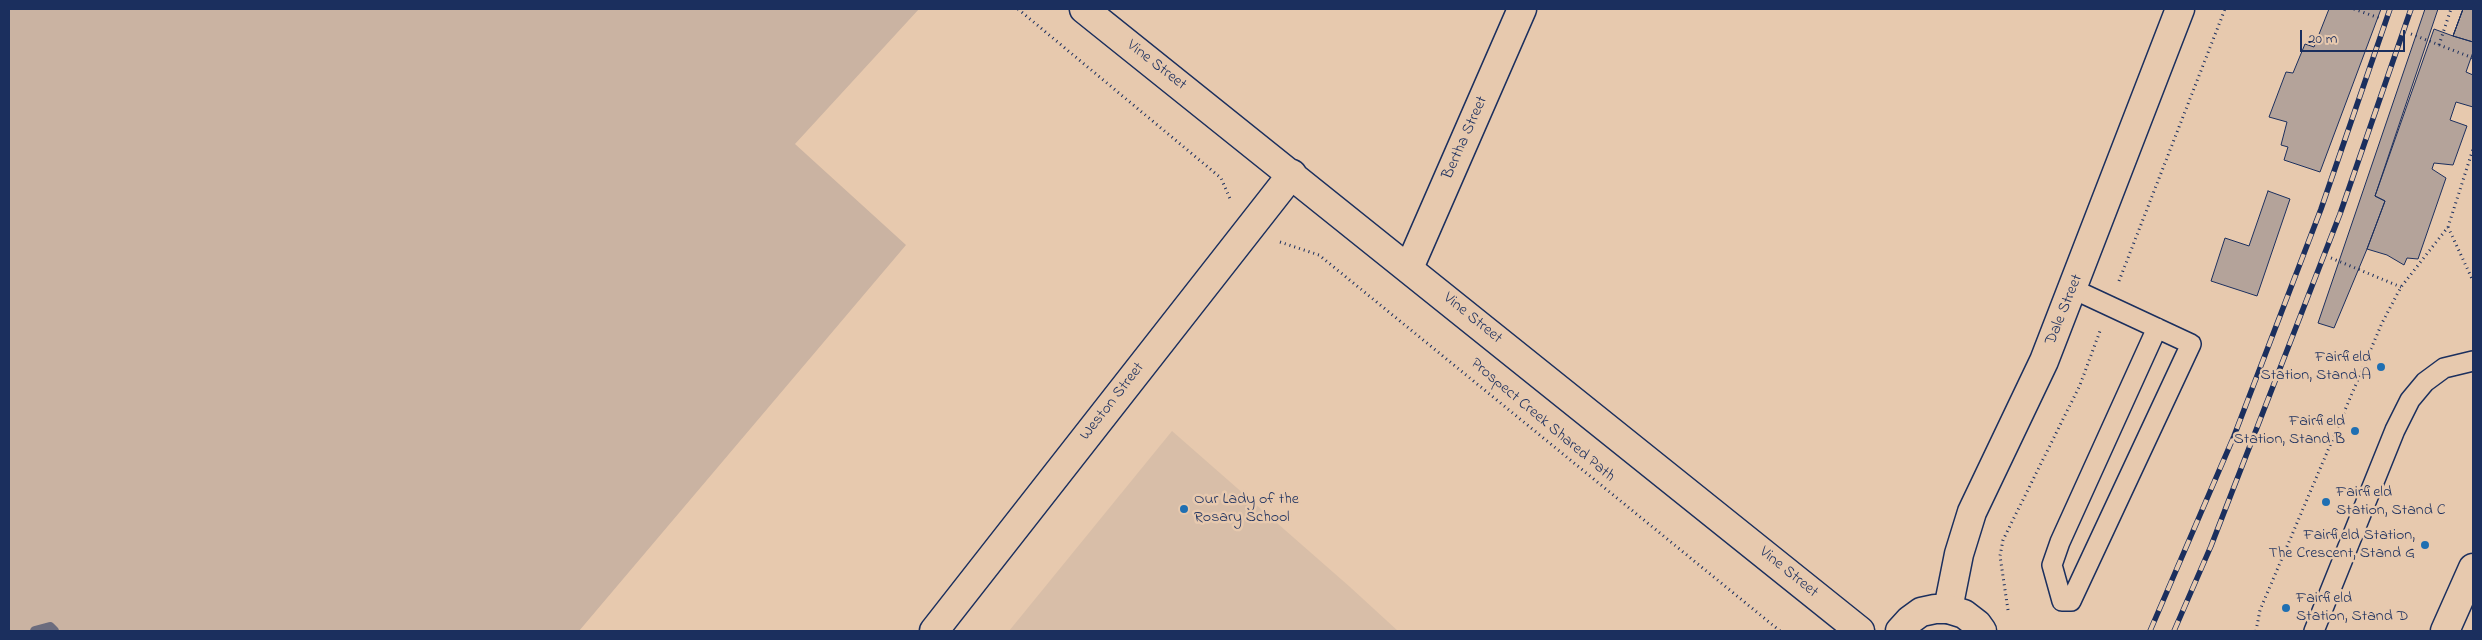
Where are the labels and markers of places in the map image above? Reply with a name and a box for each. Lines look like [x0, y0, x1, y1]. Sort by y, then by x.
place label: Fairfield Station, Stand A [2260, 348, 2371, 386]
marker: Fairfield Station, Stand A [2375, 361, 2387, 373]
place label: Fairfield Station, Stand B [2234, 412, 2345, 450]
marker: Fairfield Station, Stand B [2349, 425, 2361, 437]
place label: Fairfield Station, Stand C [2336, 483, 2445, 521]
place label: Our Lady of the Rosary School [1194, 490, 1299, 528]
marker: Fairfield Station, Stand C [2320, 496, 2332, 508]
marker: Our Lady of the Rosary School [1178, 503, 1190, 515]
place label: Fairfield Station, The Crescent, Stand G [2269, 526, 2415, 564]
marker: Fairfield Station, The Crescent, Stand G [2419, 539, 2431, 551]
place label: Fairfield Station, Stand D [2296, 589, 2408, 627]
marker: Fairfield Station, Stand D [2280, 602, 2292, 614]

